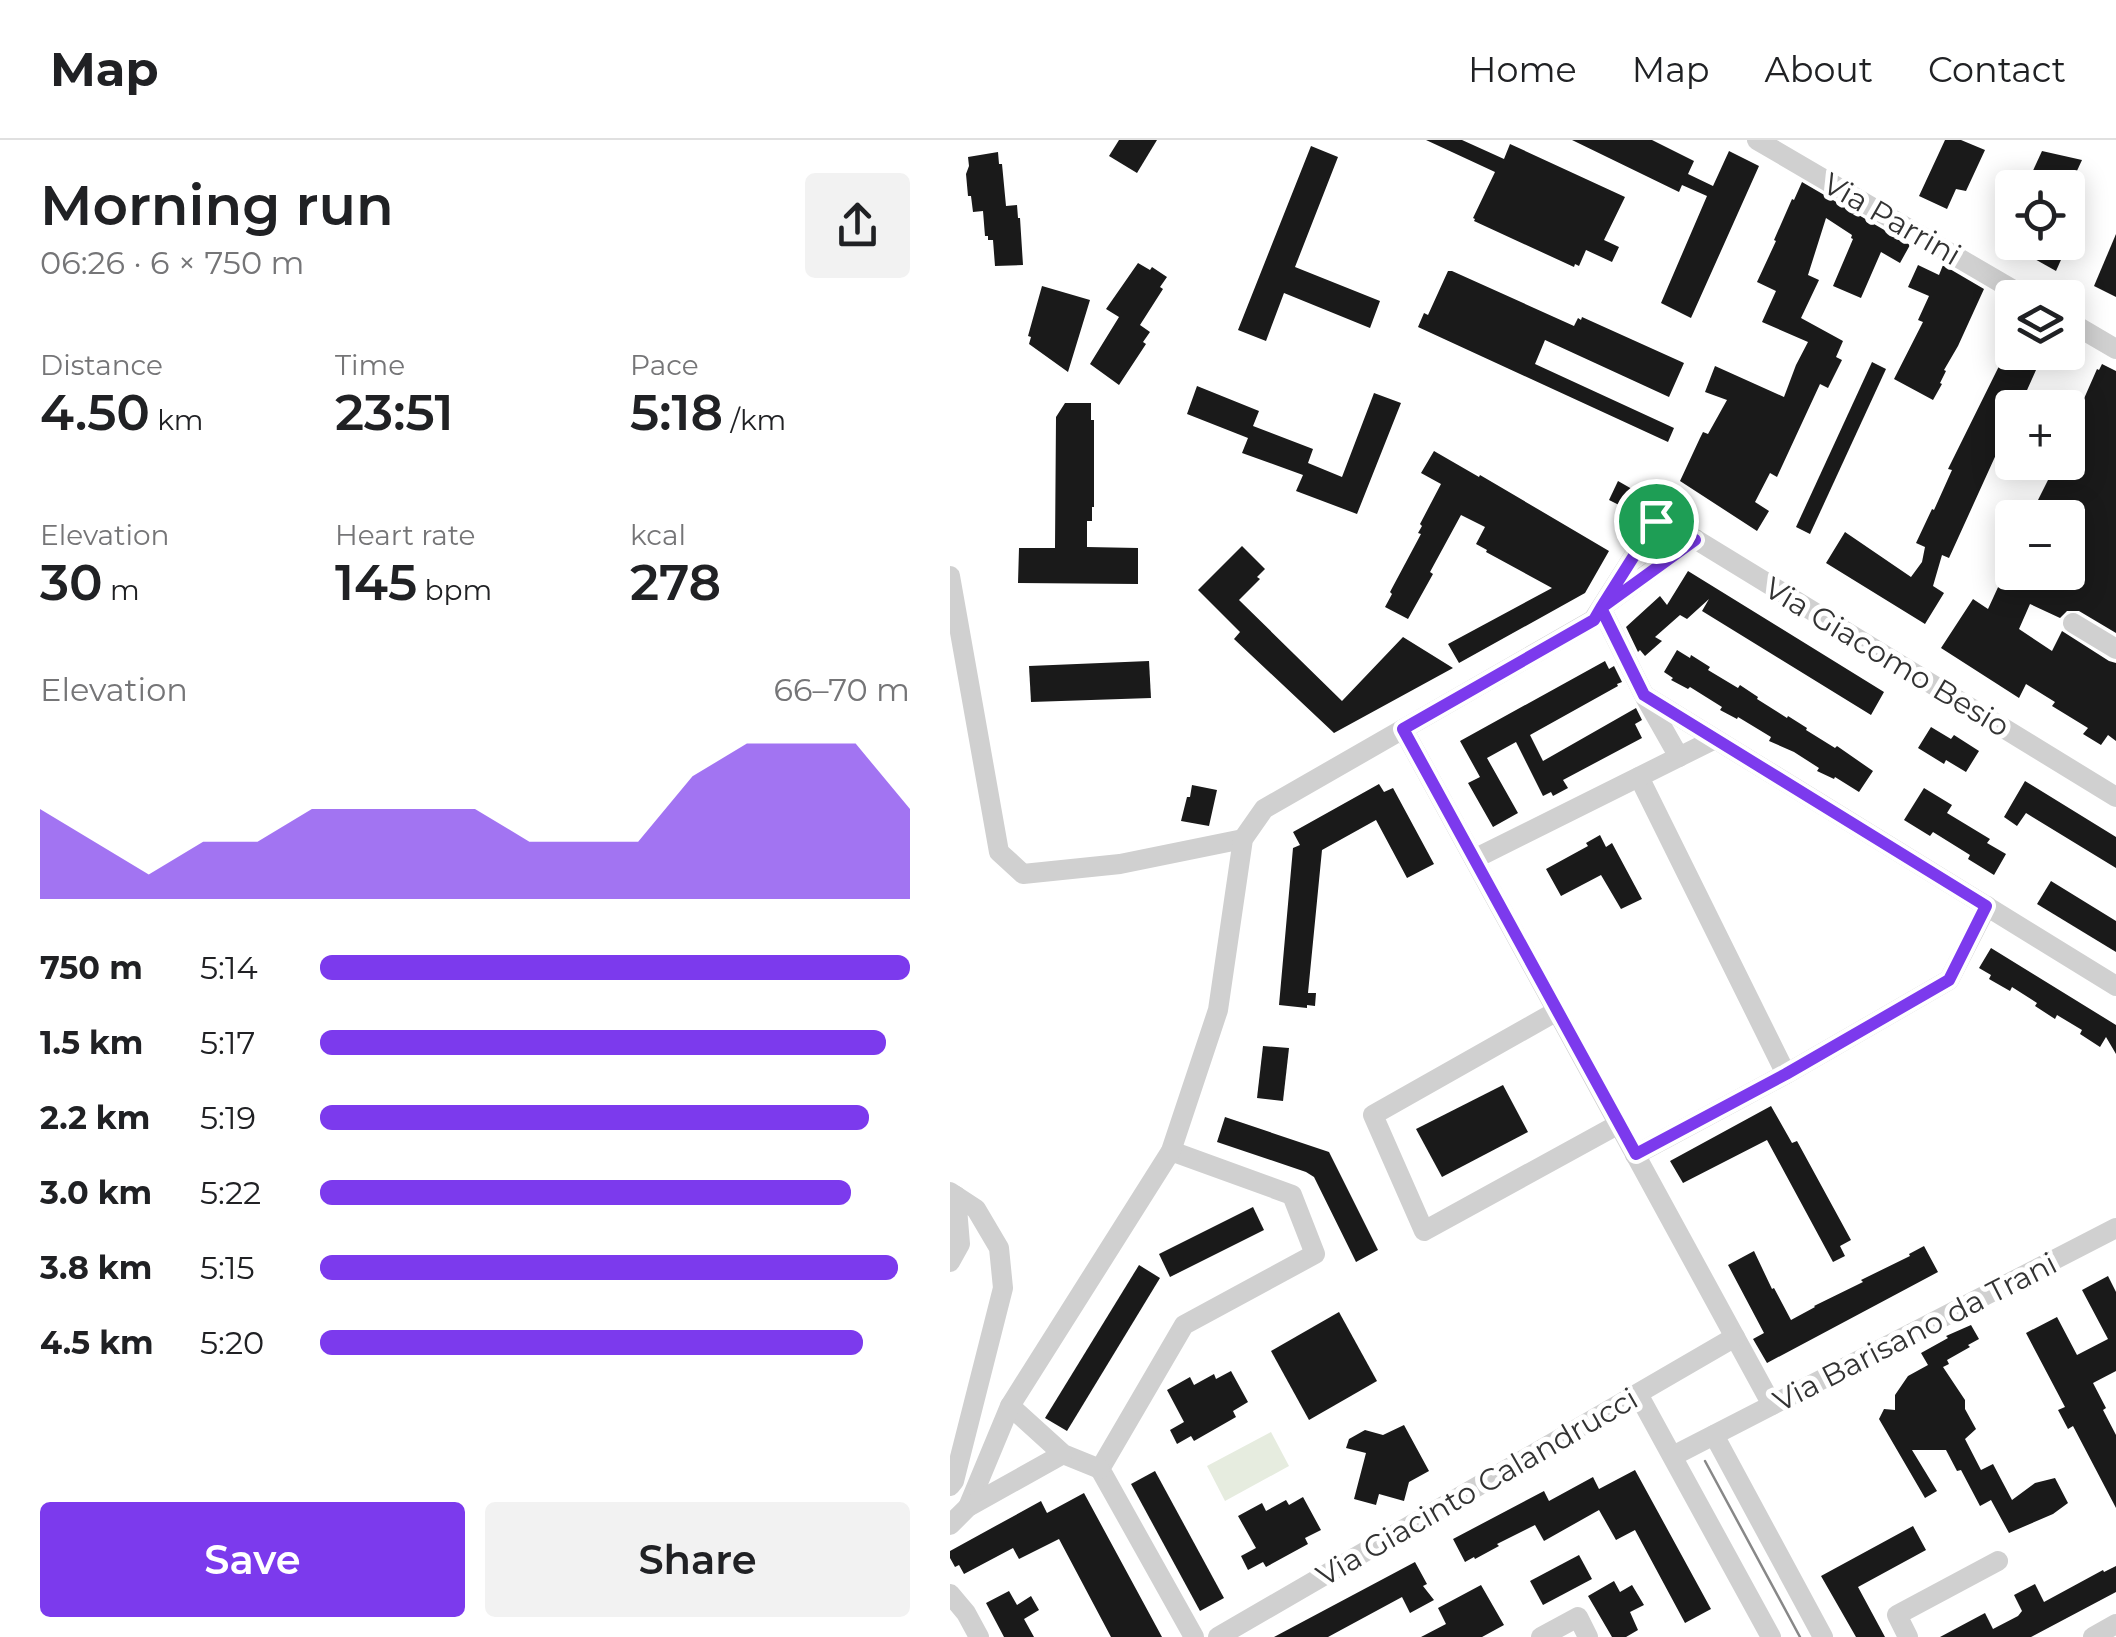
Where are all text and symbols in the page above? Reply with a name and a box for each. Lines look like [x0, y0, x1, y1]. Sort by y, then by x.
text: Map [50, 40, 159, 98]
text: Home [1468, 48, 1577, 91]
text: Map [1632, 48, 1710, 91]
text: About [1765, 48, 1873, 91]
text: Contact [1928, 48, 2066, 91]
street label: Via Parrini [1817, 165, 1967, 273]
map controls [1995, 170, 2085, 590]
button: locate [1995, 170, 2085, 260]
text: Morning run [40, 172, 394, 239]
button: share [805, 173, 910, 278]
text: 06:26 · 6 × 750 m [40, 243, 304, 282]
button: layers [1995, 280, 2085, 370]
text: Distance [40, 348, 163, 382]
text: Time [335, 348, 405, 382]
text: Pace [630, 348, 699, 382]
text: 4.50 [40, 382, 150, 443]
text: 23:51 [335, 382, 454, 443]
text: 5:18 [630, 382, 723, 443]
button: + [1995, 390, 2085, 480]
text: km [150, 403, 204, 437]
text: /km [723, 403, 786, 437]
pin [1614, 479, 1699, 564]
icon: arrive [1629, 494, 1684, 549]
button: − [1995, 500, 2085, 590]
text: Elevation [40, 518, 169, 552]
text: Heart rate [335, 518, 476, 552]
text: kcal [630, 518, 686, 552]
text: 30 [40, 552, 103, 613]
text: 145 [335, 552, 417, 613]
text: 278 [630, 552, 721, 613]
street label: Via Giacomo Besio [1758, 569, 2016, 745]
text: m [103, 573, 140, 607]
text: bpm [417, 573, 492, 607]
text: Elevation [40, 670, 188, 709]
text: 66–70 m [773, 670, 910, 709]
text: 750 m [40, 948, 143, 987]
text: 5:14 [200, 948, 258, 987]
text: 1.5 km [40, 1023, 143, 1062]
text: 5:17 [200, 1023, 255, 1062]
text: 2.2 km [40, 1098, 150, 1137]
text: 5:19 [200, 1098, 256, 1137]
text: 3.0 km [40, 1173, 152, 1212]
text: 5:22 [200, 1173, 261, 1212]
street label: Via Barisano da Trani [1767, 1244, 2063, 1420]
text: 3.8 km [40, 1248, 152, 1287]
text: 5:15 [200, 1248, 255, 1287]
text: 4.5 km [40, 1323, 154, 1362]
text: 5:20 [200, 1323, 264, 1362]
street label: Via Giacinto Calandrucci [1310, 1380, 1644, 1594]
button: Save [40, 1502, 465, 1617]
button: Share [485, 1502, 910, 1617]

